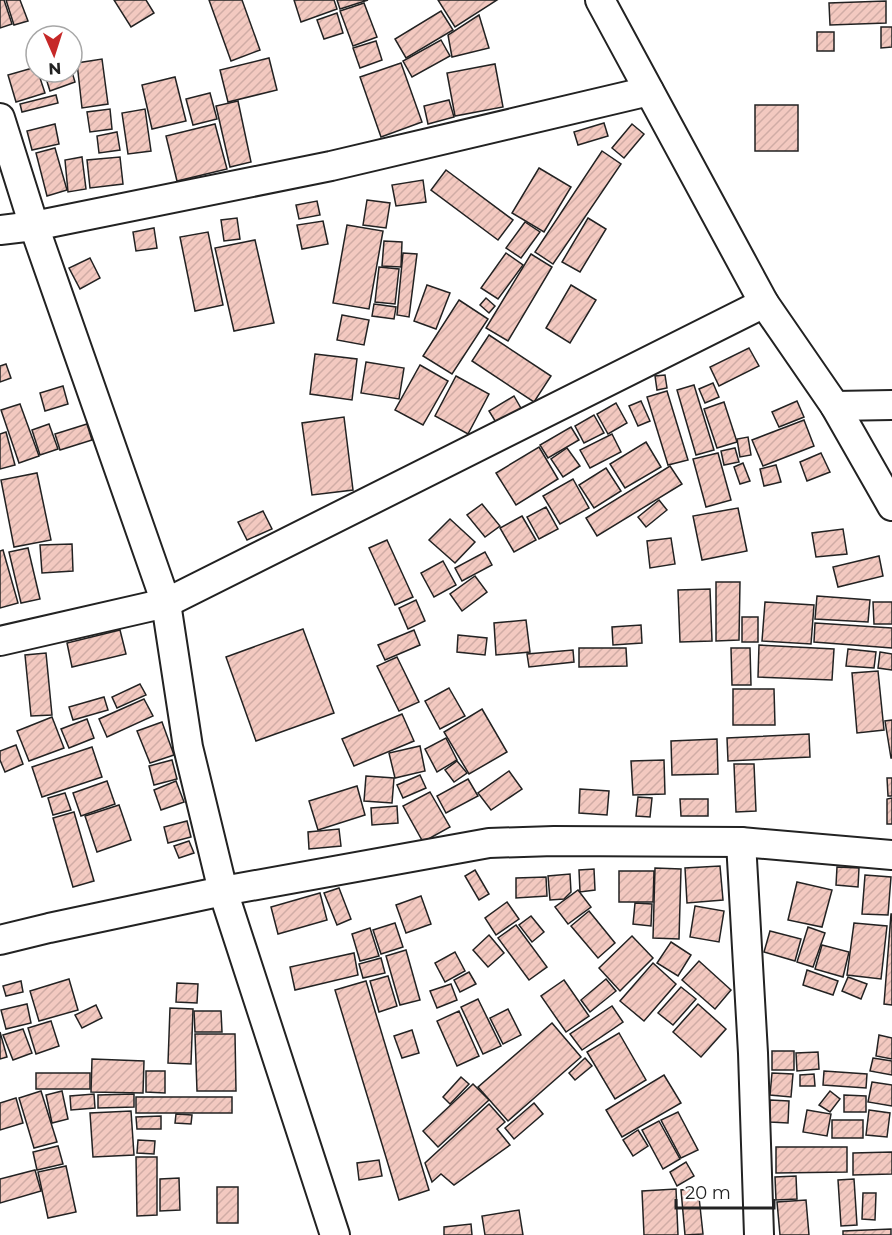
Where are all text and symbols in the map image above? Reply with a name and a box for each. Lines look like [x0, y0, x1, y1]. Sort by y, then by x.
north arrow [24, 24, 84, 84]
text: N [48, 59, 62, 78]
scale bar [676, 1172, 774, 1210]
text: 20 m [685, 1182, 731, 1204]

